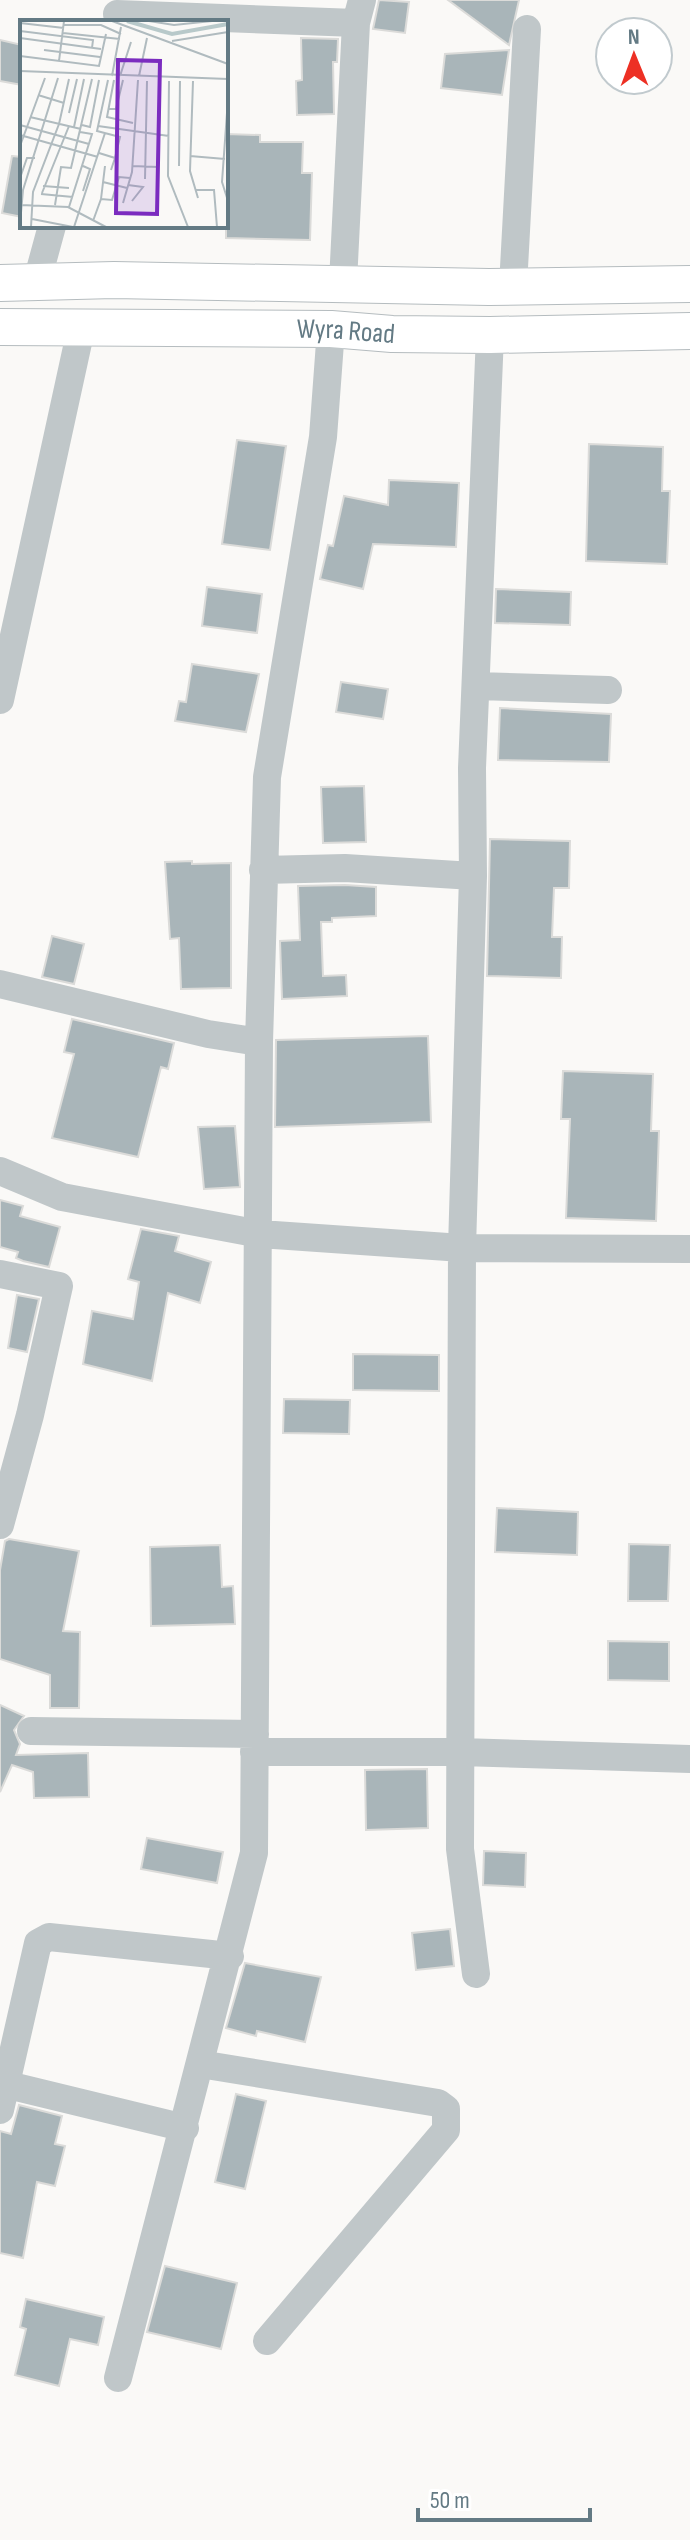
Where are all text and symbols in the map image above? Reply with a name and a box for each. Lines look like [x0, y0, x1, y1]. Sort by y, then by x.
north arrow [594, 16, 674, 96]
inset map [20, 20, 228, 228]
text: N [628, 24, 640, 51]
street label: Wyra Road [297, 312, 396, 351]
scale bar [418, 2472, 590, 2522]
text: 50 m [430, 2486, 470, 2515]

